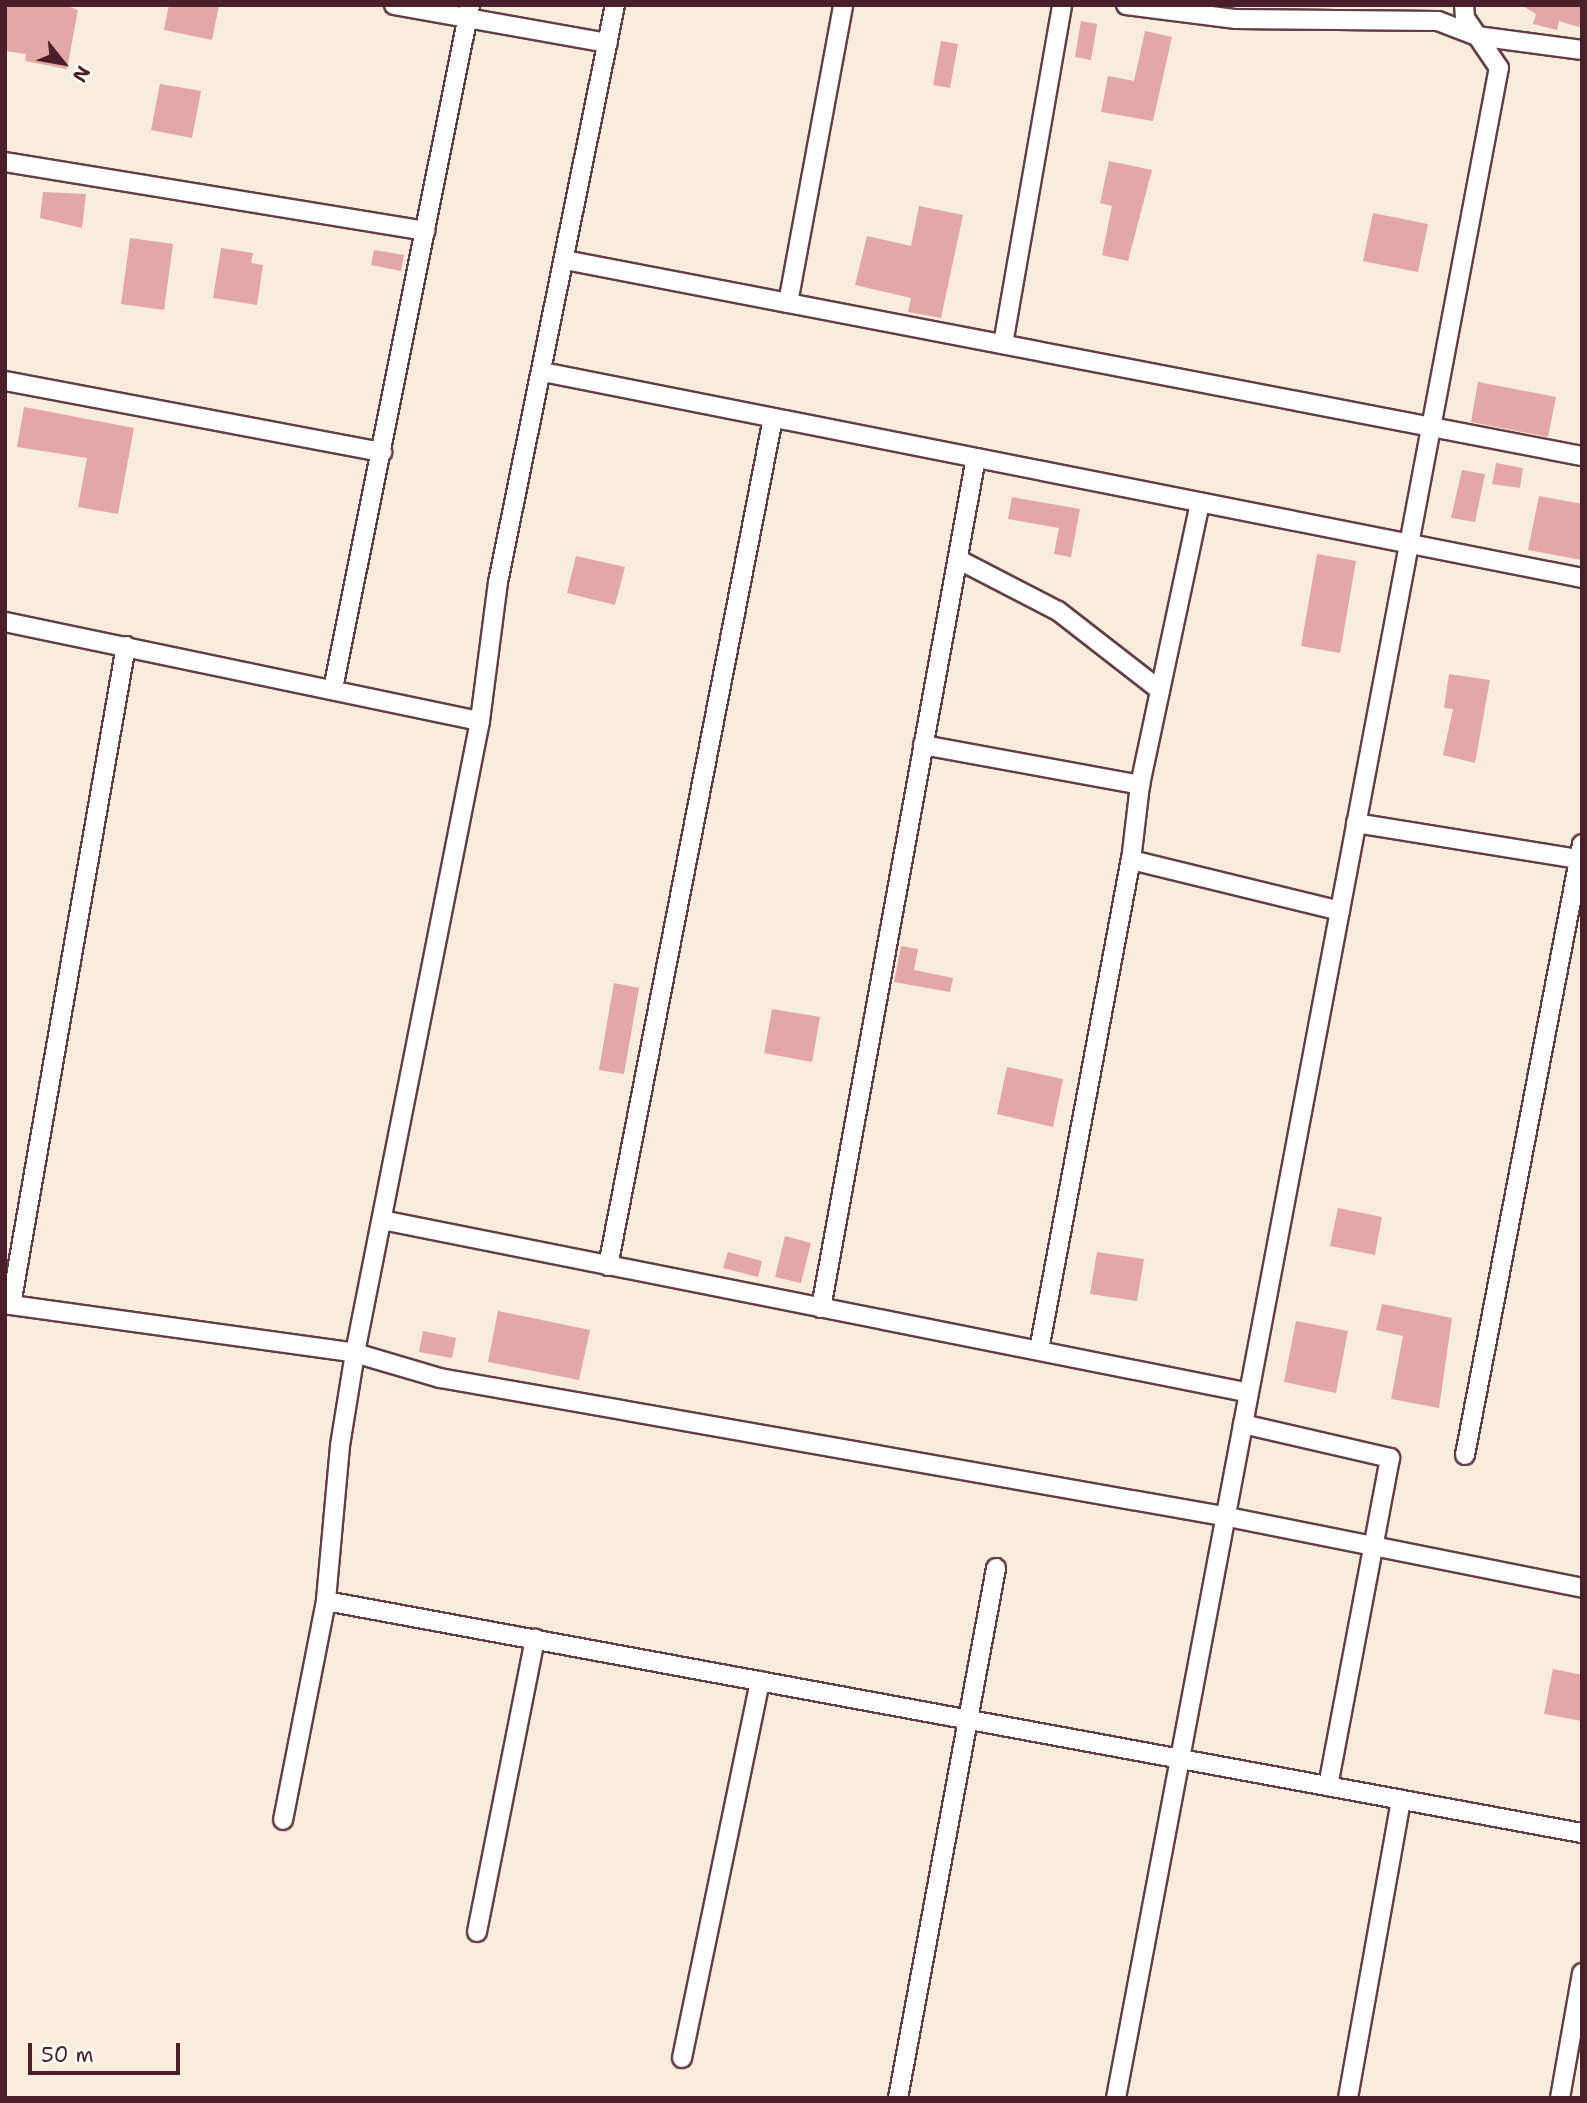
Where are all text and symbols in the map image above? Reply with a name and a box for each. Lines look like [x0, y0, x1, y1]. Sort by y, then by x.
north arrow [28, 28, 98, 98]
text: N [67, 61, 96, 87]
scale bar [32, 2030, 184, 2074]
text: 50 m [41, 2041, 94, 2069]

